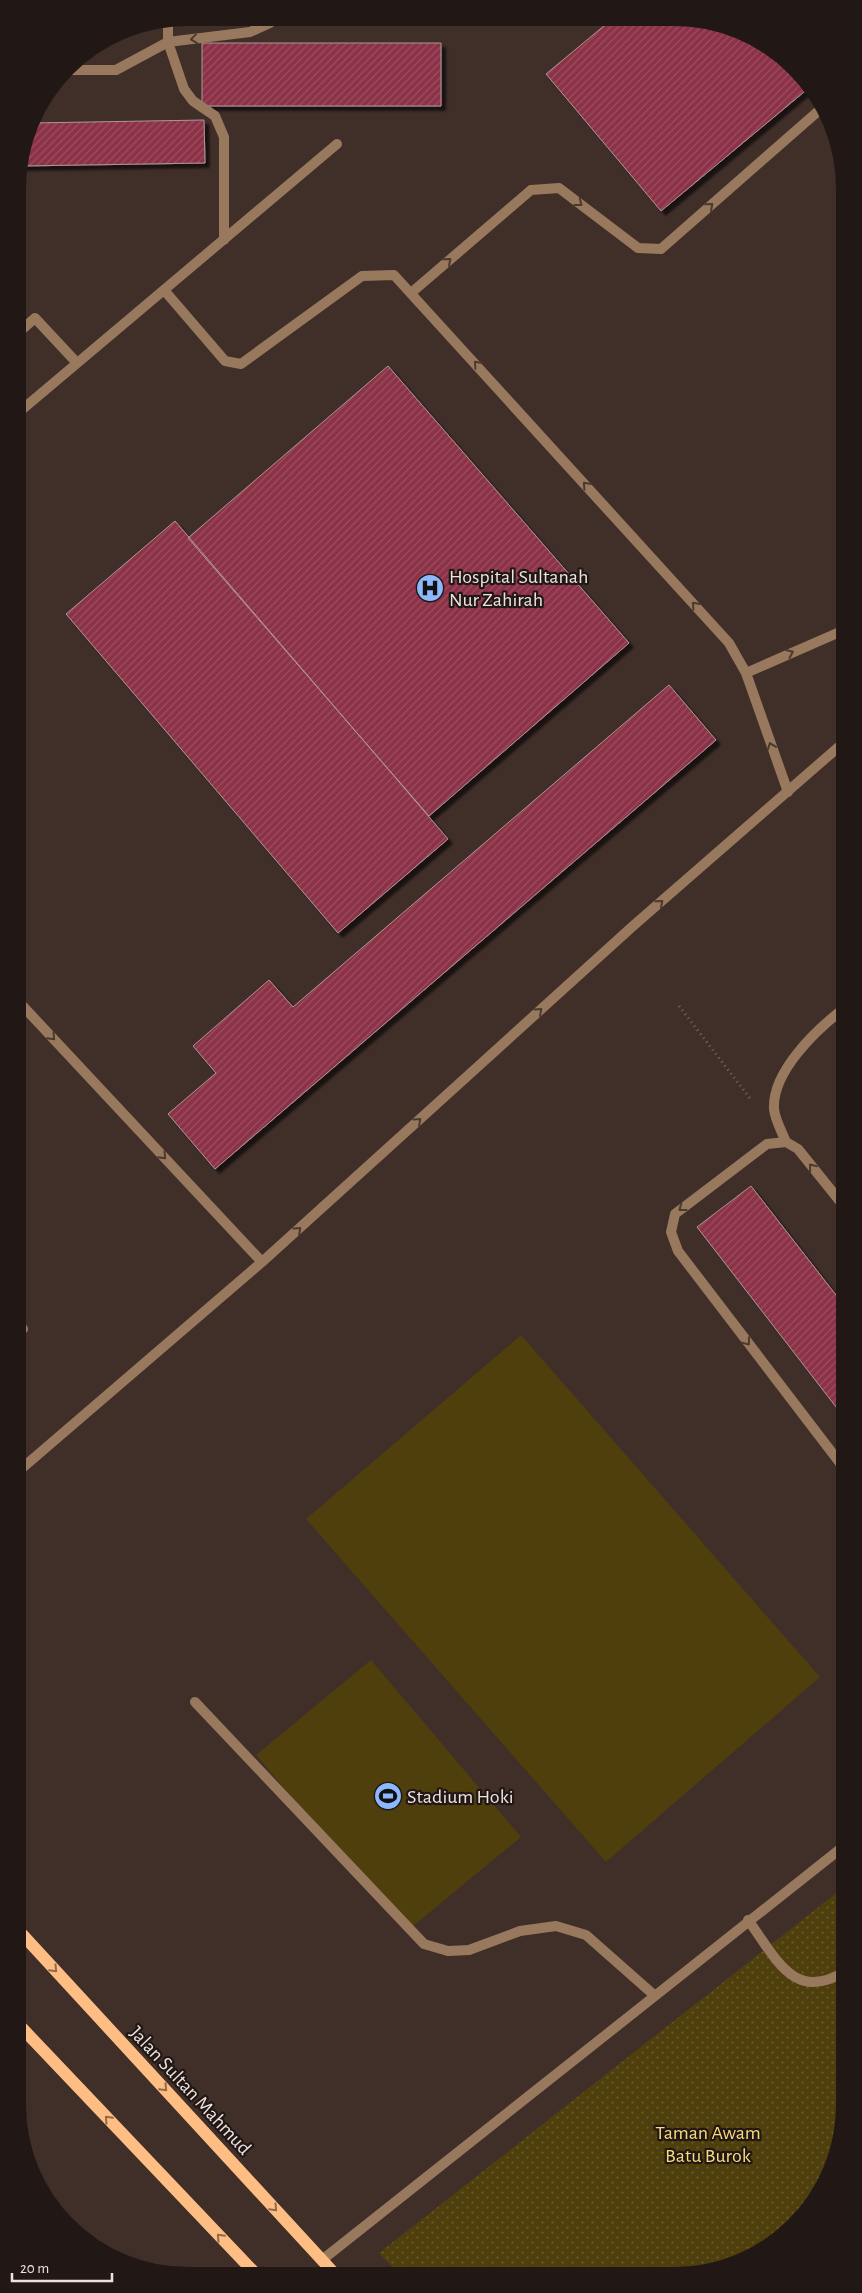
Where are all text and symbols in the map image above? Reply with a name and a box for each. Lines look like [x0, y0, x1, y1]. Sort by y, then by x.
one-way arrow [190, 33, 198, 44]
one-way arrow [573, 198, 582, 206]
one-way arrow [705, 203, 714, 212]
one-way arrow [443, 257, 452, 266]
one-way arrow [473, 361, 482, 370]
one-way arrow [583, 481, 592, 490]
place label: Hospital Sultanah Nur Zahirah [449, 567, 588, 610]
hospital icon: Hospital Sultanah Nur Zahirah [415, 573, 445, 603]
one-way arrow [692, 602, 701, 611]
one-way arrow [785, 649, 794, 660]
one-way arrow [767, 742, 777, 751]
one-way arrow [654, 900, 663, 909]
one-way arrow [533, 1008, 542, 1017]
one-way arrow [46, 1032, 55, 1041]
one-way arrow [413, 1117, 422, 1126]
one-way arrow [157, 1151, 166, 1160]
one-way arrow [810, 1164, 818, 1173]
one-way arrow [679, 1203, 688, 1211]
one-way arrow [293, 1226, 302, 1235]
one-way arrow [742, 1336, 750, 1345]
sports icon: Stadium Hoki [373, 1781, 403, 1811]
place label: Stadium Hoki [407, 1787, 514, 1807]
one-way arrow [48, 1963, 57, 1972]
street label: Jalan Sultan Mahmud [126, 2022, 255, 2159]
one-way arrow [158, 2083, 167, 2092]
one-way arrow [105, 2116, 114, 2125]
park label: Taman Awam Batu Burok [655, 2123, 761, 2166]
one-way arrow [268, 2202, 277, 2211]
one-way arrow [217, 2234, 226, 2243]
scale bar [12, 2250, 112, 2282]
text: 20 m [20, 2261, 49, 2276]

